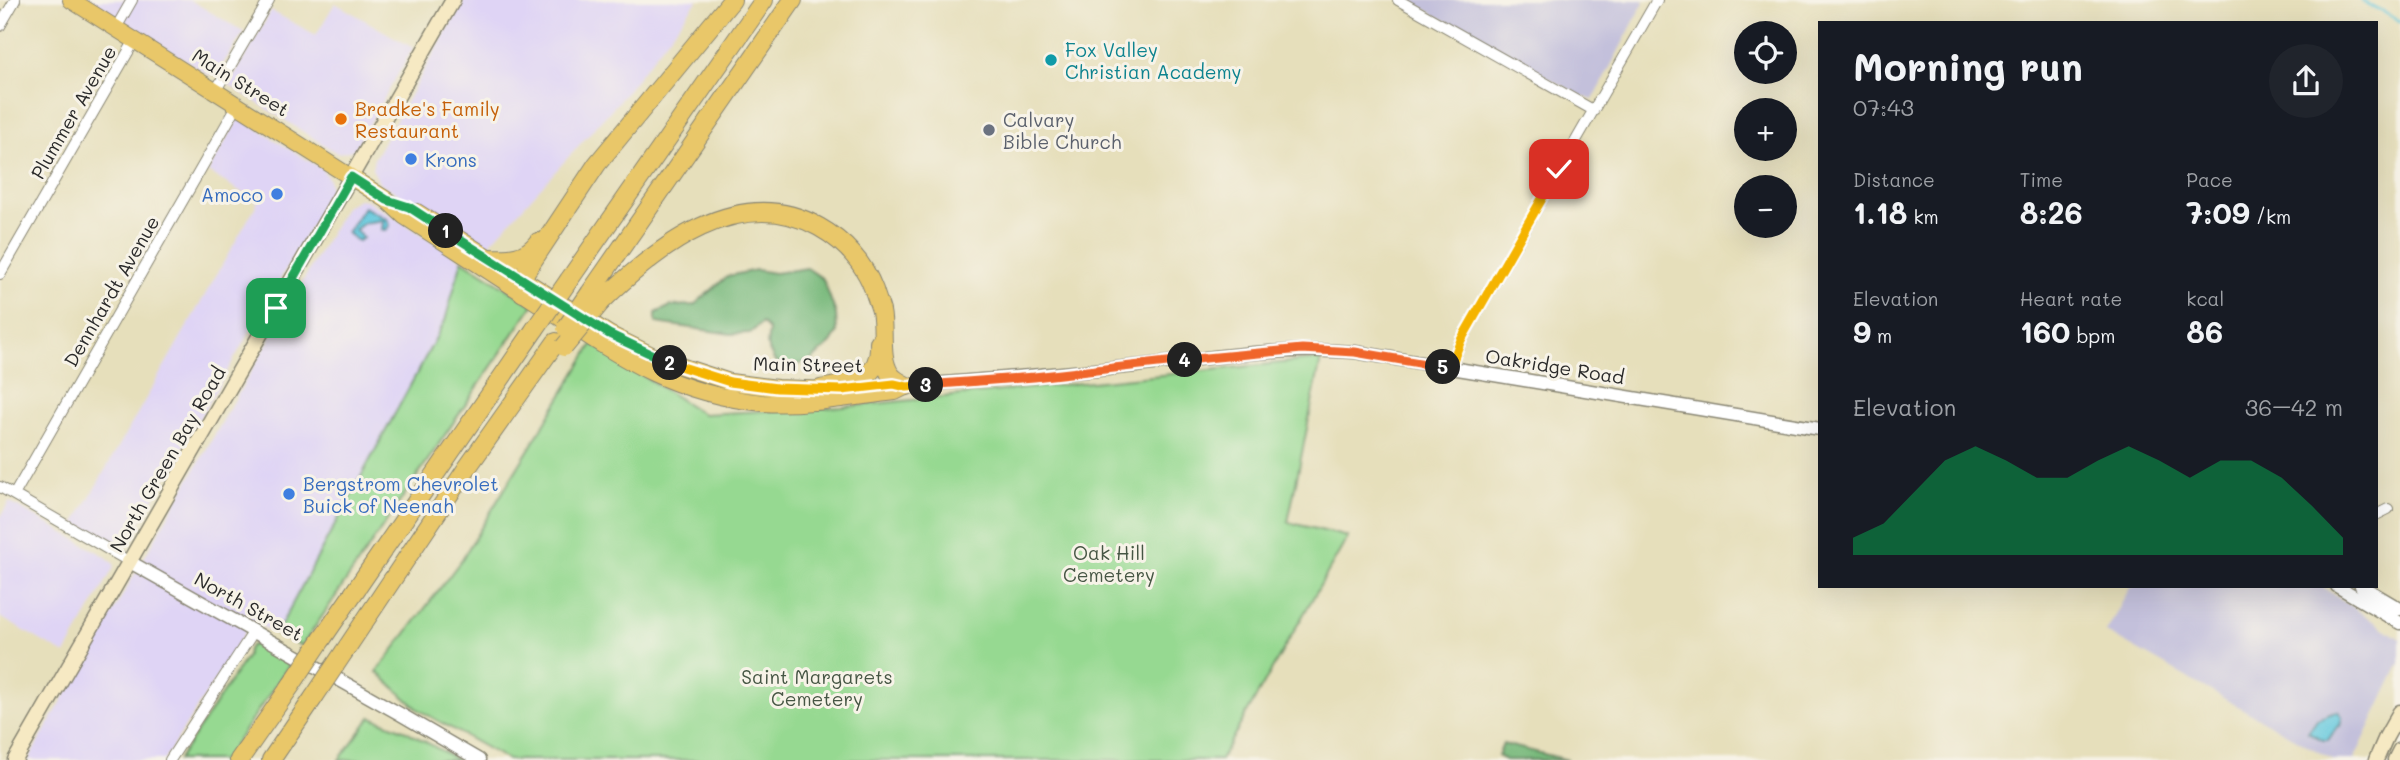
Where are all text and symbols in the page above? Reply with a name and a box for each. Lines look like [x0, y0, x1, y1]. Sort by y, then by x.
map controls [1734, 21, 1797, 238]
button: locate [1734, 21, 1797, 84]
place label: Fox Valley Christian Academy [1065, 37, 1242, 84]
street label: Plummer Avenue [25, 41, 121, 183]
text: Morning run [1853, 41, 2083, 91]
street label: Main Street [188, 42, 294, 122]
button: share [2269, 44, 2343, 118]
marker: Fox Valley Christian Academy [1043, 52, 1059, 68]
text: 07:43 [1853, 92, 1914, 122]
place label: Bradke's Family Restaurant [355, 96, 500, 143]
button: + [1734, 98, 1797, 161]
place label: Calvary Bible Church [1003, 107, 1121, 154]
marker: Bradke's Family Restaurant [333, 111, 349, 127]
marker: Calvary Bible Church [981, 122, 997, 138]
pin [1529, 139, 1589, 199]
place label: Krons [425, 147, 477, 172]
icon: check [1540, 150, 1578, 188]
marker: Krons [403, 151, 419, 167]
text: Distance [1853, 167, 1935, 192]
text: Time [2020, 167, 2063, 192]
text: Pace [2186, 167, 2233, 192]
button: − [1734, 175, 1797, 238]
place label: Amoco [201, 182, 263, 207]
marker: Amoco [269, 186, 285, 202]
text: 1.18 [1853, 192, 1907, 232]
text: 8:26 [2020, 192, 2083, 232]
text: 7:09 [2186, 192, 2250, 232]
text: km [1907, 204, 1939, 229]
text: /km [2250, 204, 2291, 229]
street label: Dennhardt Avenue [58, 211, 164, 371]
pin: 1 [428, 214, 464, 248]
text: 1 [441, 218, 450, 243]
pin [246, 278, 306, 338]
text: Elevation [1853, 286, 1938, 311]
text: Heart rate [2020, 286, 2122, 311]
text: kcal [2186, 286, 2224, 311]
icon: arrive [257, 289, 295, 327]
text: 9 [1853, 311, 1871, 351]
text: 160 [2020, 311, 2070, 351]
text: 86 [2186, 311, 2223, 351]
text: m [1871, 323, 1892, 348]
text: bpm [2070, 323, 2115, 348]
pin: 4 [1168, 342, 1202, 378]
street label: Oakridge Road [1484, 343, 1626, 389]
pin: 2 [652, 346, 688, 380]
text: 4 [1178, 347, 1191, 372]
text: 2 [664, 350, 675, 375]
pin: 5 [1426, 350, 1460, 384]
street label: Main Street [753, 351, 863, 377]
text: 5 [1437, 354, 1448, 379]
street label: North Green Bay Road [103, 362, 231, 556]
pin: 3 [908, 368, 944, 402]
text: 3 [920, 372, 931, 397]
text: Elevation [1853, 392, 1956, 422]
text: 36–42 m [2245, 392, 2343, 422]
place label: Bergstrom Chevrolet Buick of Neenah [303, 471, 499, 518]
marker: Bergstrom Chevrolet Buick of Neenah [281, 486, 297, 502]
park label: Oak Hill Cemetery [1063, 540, 1155, 587]
street label: North Street [190, 566, 308, 646]
park label: Saint Margarets Cemetery [741, 664, 893, 711]

